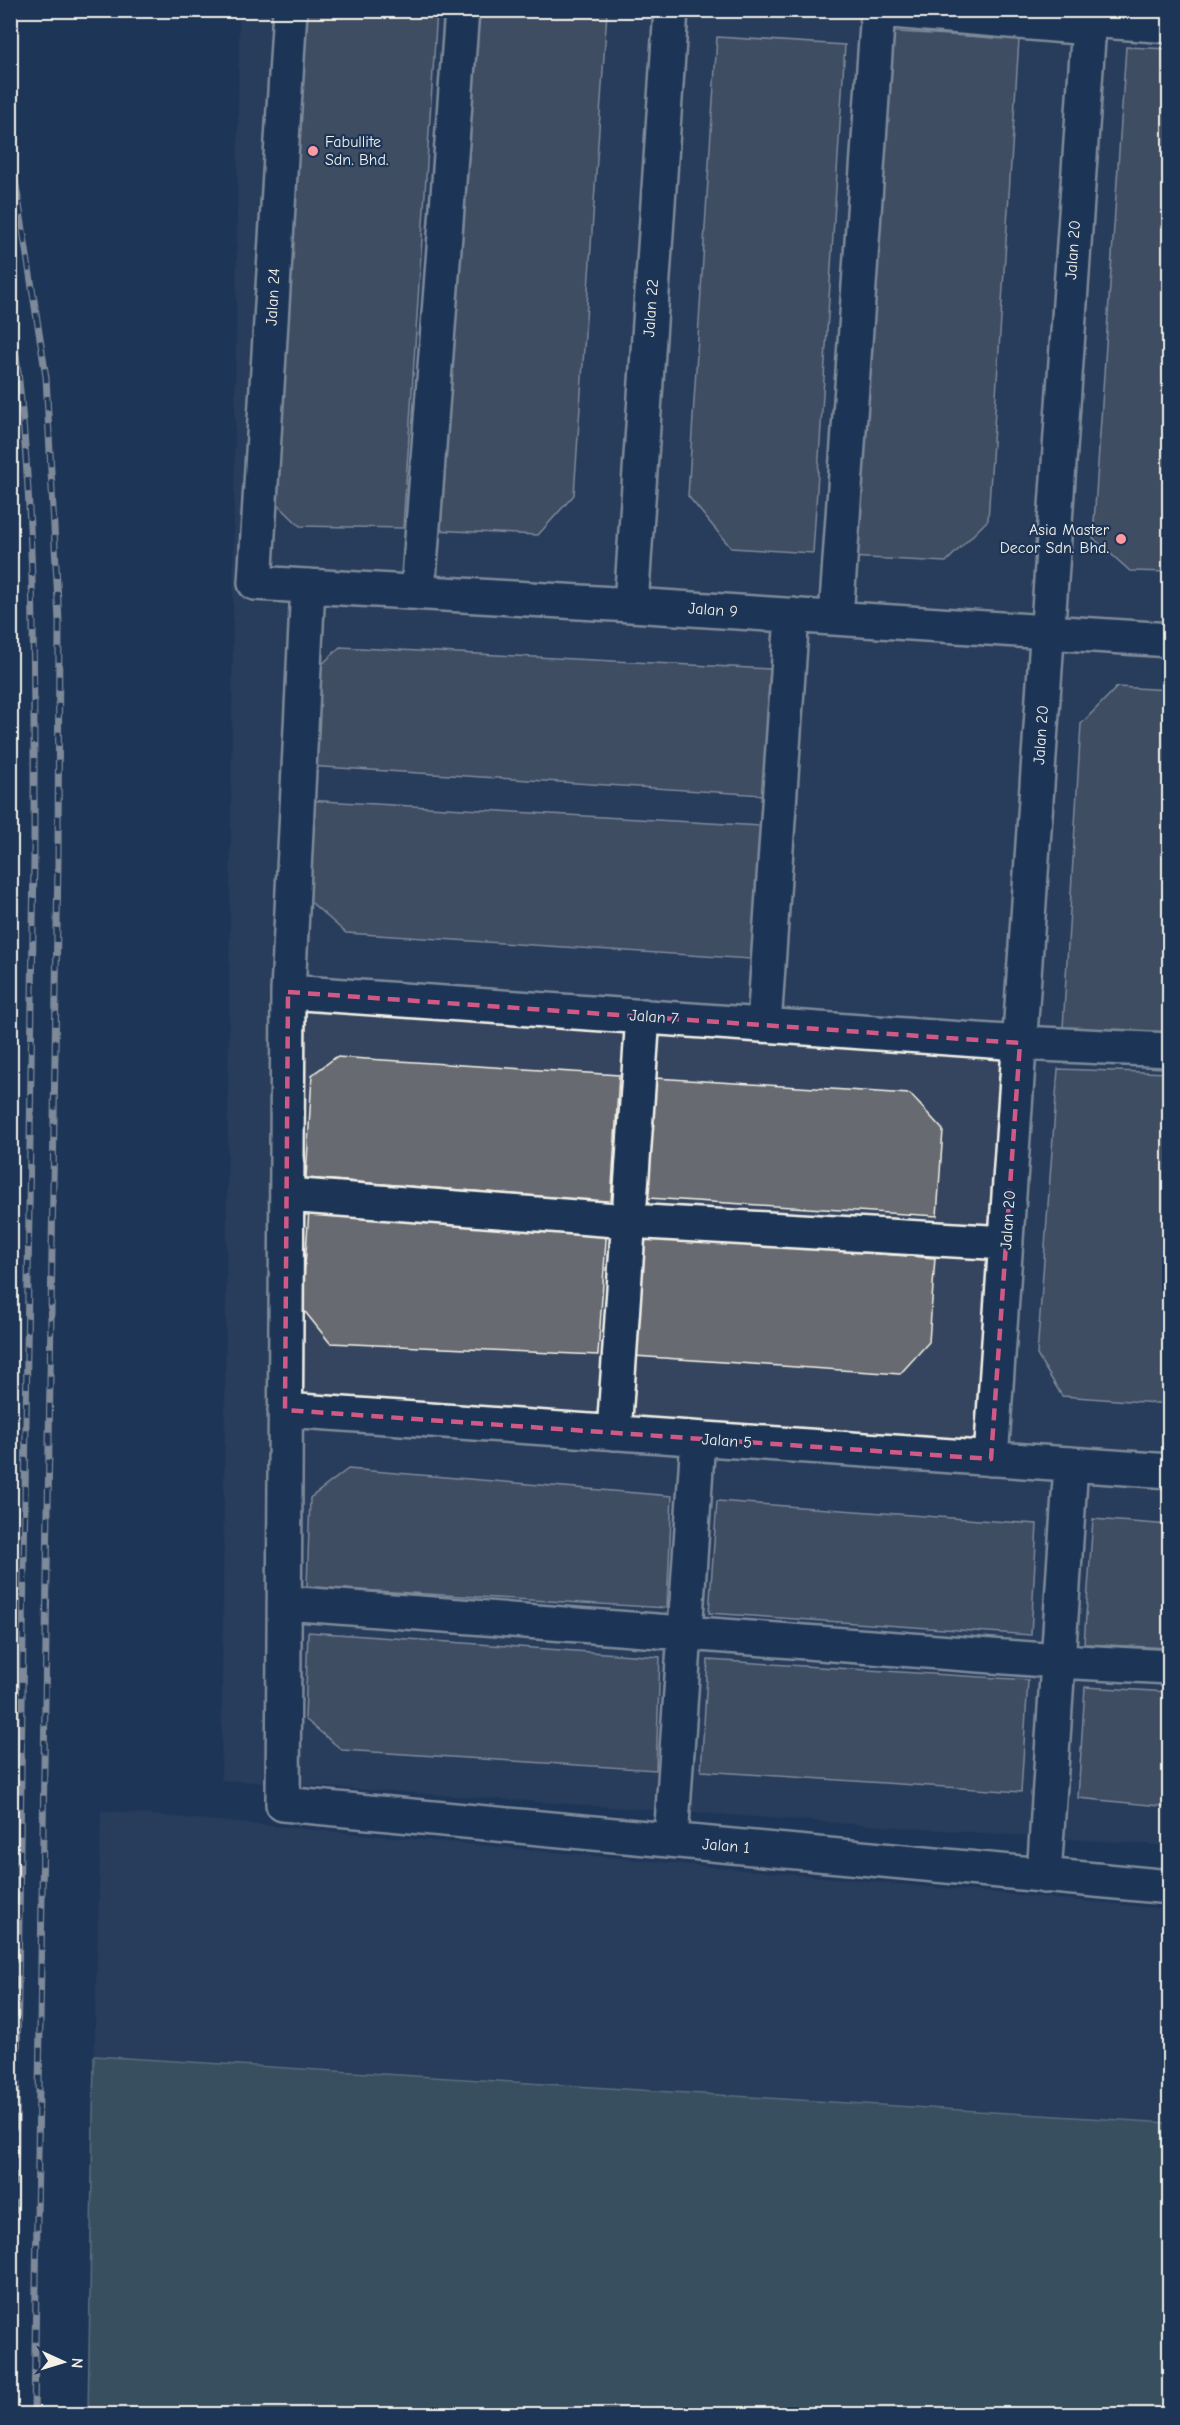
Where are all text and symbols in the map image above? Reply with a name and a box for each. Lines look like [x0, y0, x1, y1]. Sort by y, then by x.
place label: Fabullite Sdn. Bhd. [325, 133, 388, 169]
marker: Fabullite Sdn. Bhd. [306, 144, 320, 158]
street label: Jalan 20 [1062, 220, 1084, 280]
street label: Jalan 24 [263, 268, 283, 326]
street label: Jalan 22 [640, 278, 662, 338]
place label: Asia Master Decor Sdn. Bhd. [1000, 521, 1110, 557]
marker: Asia Master Decor Sdn. Bhd. [1114, 532, 1128, 546]
street label: Jalan 9 [687, 599, 739, 621]
street label: Jalan 20 [1030, 705, 1052, 765]
street label: Jalan 7 [629, 1006, 680, 1028]
street label: Jalan 20 [997, 1190, 1019, 1250]
street label: Jalan 5 [701, 1430, 753, 1452]
street label: Jalan 1 [701, 1835, 751, 1857]
north arrow [33, 2332, 93, 2392]
text: N [68, 2357, 86, 2369]

